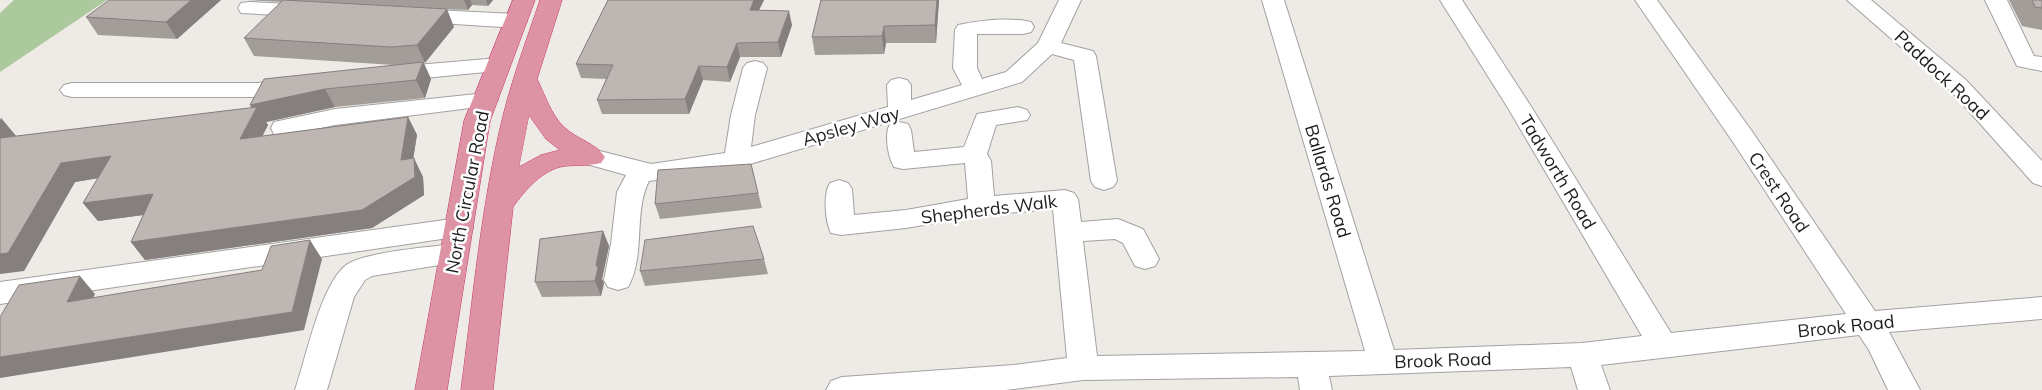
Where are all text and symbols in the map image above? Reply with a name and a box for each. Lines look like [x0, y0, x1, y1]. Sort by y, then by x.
street label: Paddock Road [1890, 25, 1994, 125]
street label: Apsley Way [800, 101, 903, 151]
street label: North Circular Road [440, 109, 494, 275]
street label: Tadworth Road [1515, 111, 1601, 233]
street label: Ballards Road [1300, 122, 1356, 240]
street label: Crest Road [1744, 147, 1814, 237]
street label: Shepherds Walk [920, 189, 1059, 229]
street label: Brook Road [1796, 309, 1896, 343]
street label: Brook Road [1394, 347, 1492, 373]

